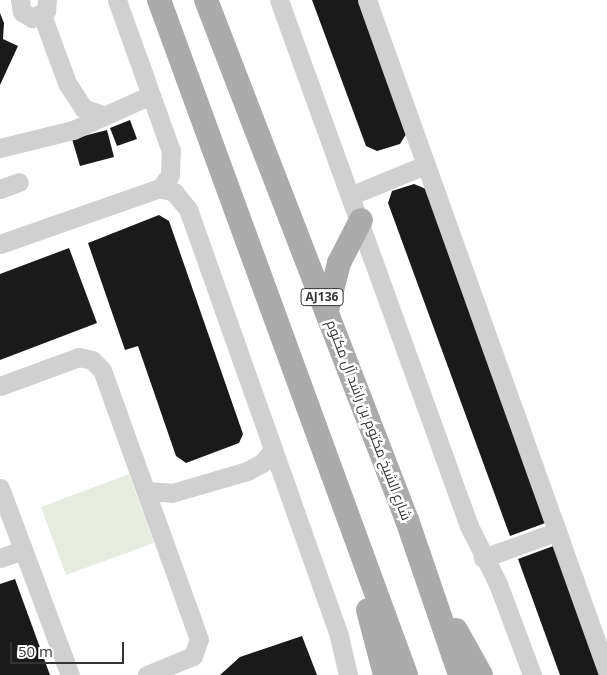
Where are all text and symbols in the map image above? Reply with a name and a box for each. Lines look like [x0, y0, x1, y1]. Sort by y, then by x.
road number: AJ136 [300, 288, 344, 306]
street label: شارع الشيخ مكتوم بن راشد آل مكتوم [323, 318, 415, 522]
scale bar [12, 632, 126, 664]
text: 50 m [18, 641, 53, 661]

